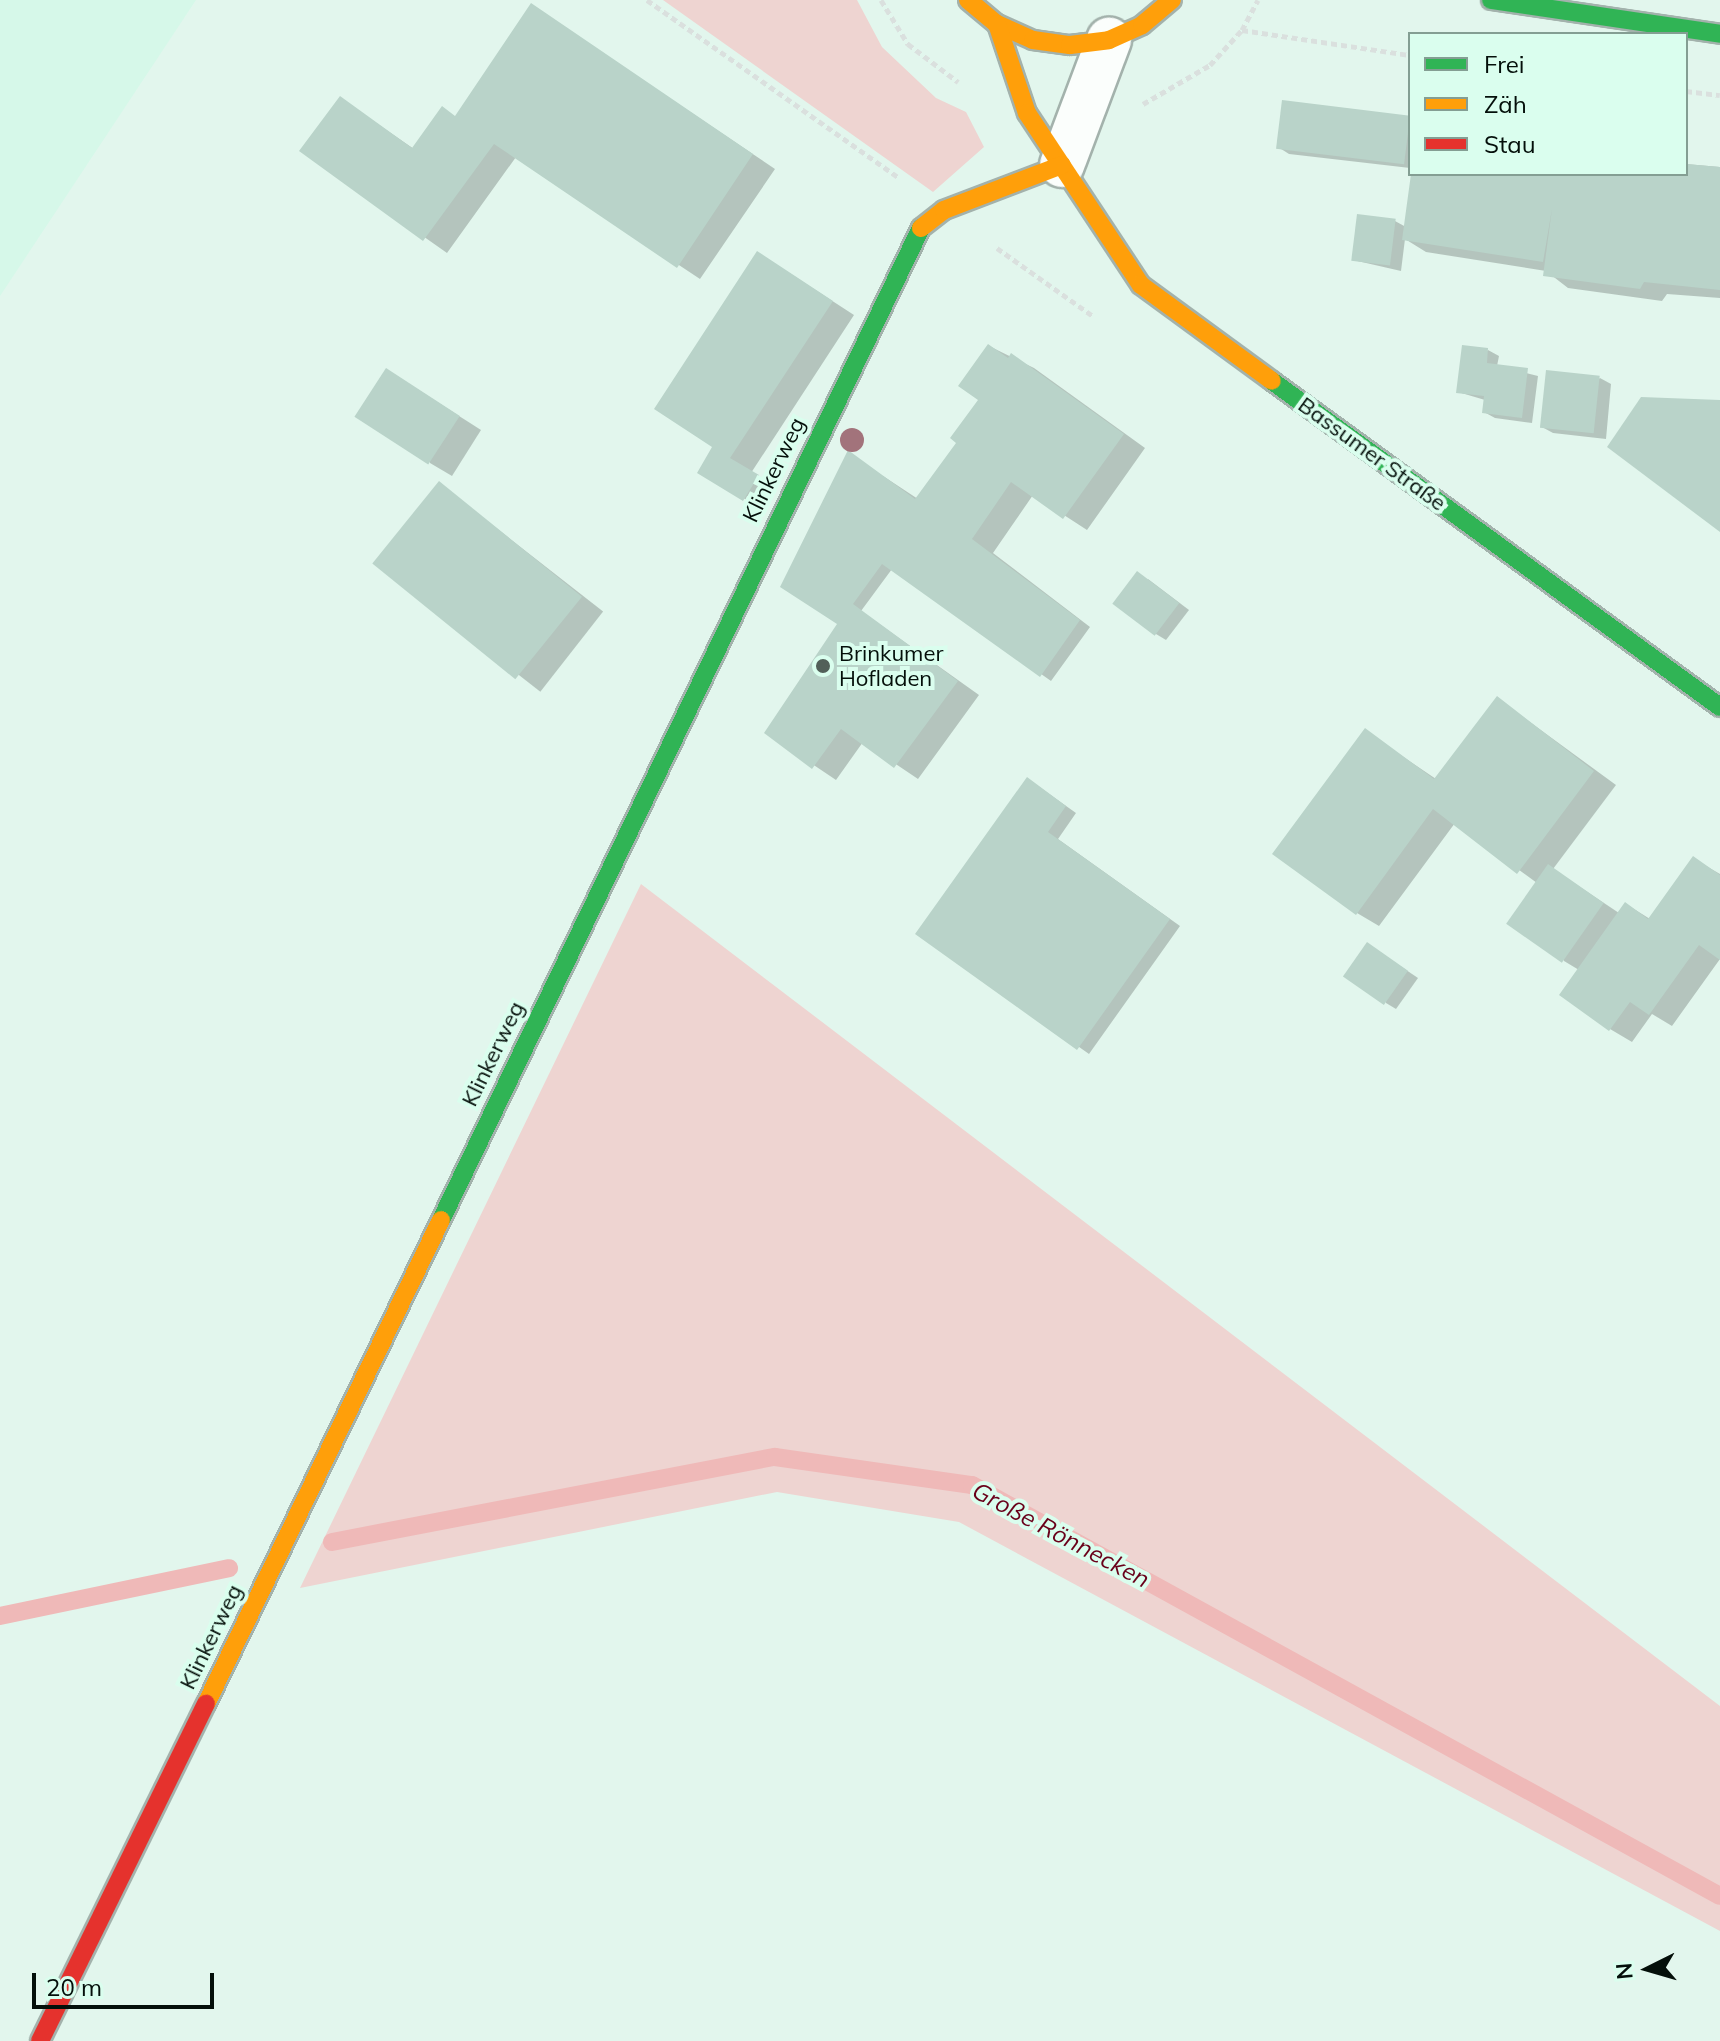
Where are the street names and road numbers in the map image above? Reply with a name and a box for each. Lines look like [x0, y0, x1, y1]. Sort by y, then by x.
street label: Bassumer Straße [1293, 392, 1451, 516]
street label: Klinkerweg [737, 413, 811, 527]
street label: Klinkerweg [456, 997, 530, 1111]
street label: Klinkerweg [174, 1580, 248, 1694]

